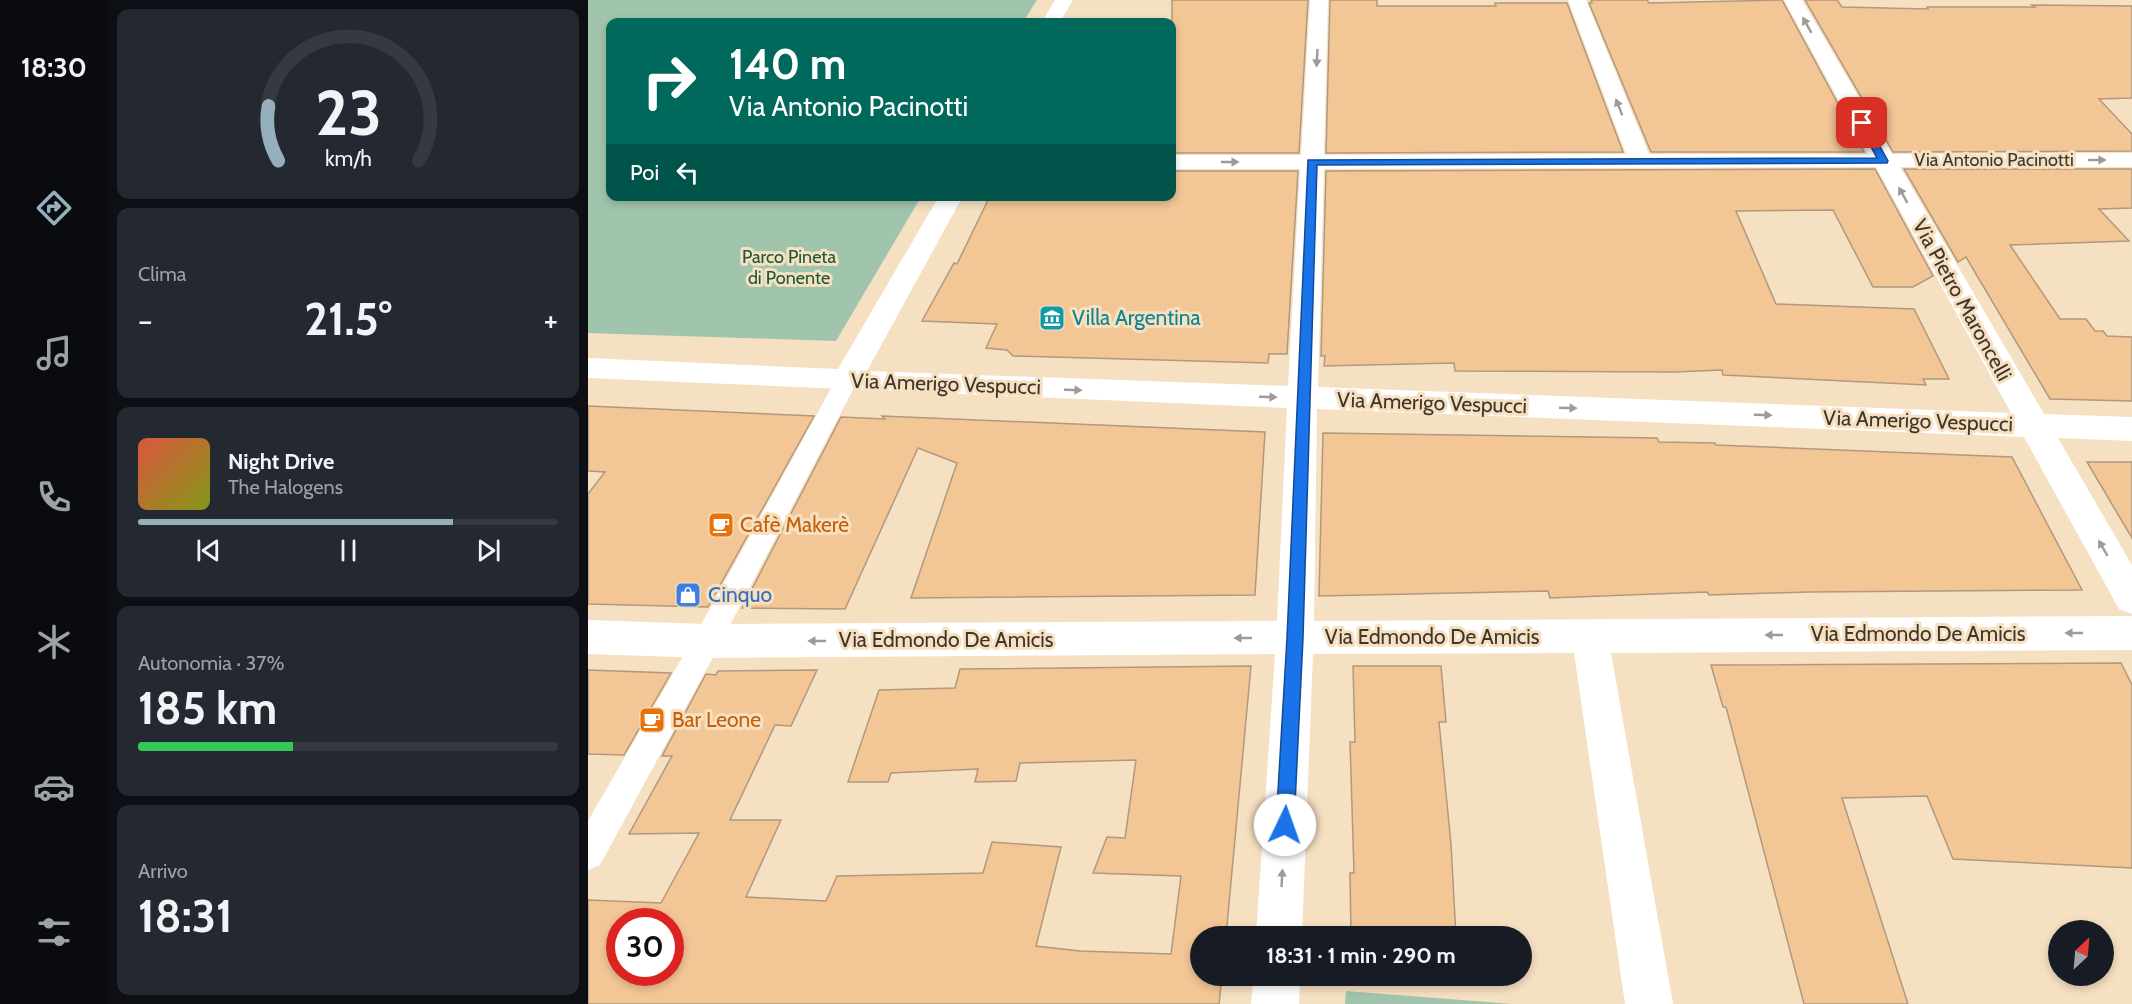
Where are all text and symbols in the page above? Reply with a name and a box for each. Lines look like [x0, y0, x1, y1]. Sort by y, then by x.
one-way arrow [1803, 17, 1813, 34]
text: 140 m [729, 38, 846, 90]
icon: right [630, 42, 708, 120]
one-way arrow [1312, 49, 1321, 68]
text: 18:30 [21, 51, 87, 84]
text: 23 [315, 75, 381, 151]
text: Via Antonio Pacinotti [729, 90, 968, 123]
pin [1836, 97, 1887, 148]
one-way arrow [1613, 98, 1623, 116]
icon: arrive [1845, 106, 1878, 139]
text: km/h [325, 145, 371, 171]
street label: Via Antonio Pacinotti [1914, 149, 2074, 171]
one-way arrow [2087, 155, 2106, 165]
icon: left [671, 156, 704, 189]
one-way arrow [1220, 157, 1239, 167]
text: Poi [630, 159, 659, 186]
one-way arrow [1898, 186, 1908, 203]
icon: directions [33, 187, 75, 229]
street label: Via Pietro Maroncelli [1908, 215, 2017, 385]
park label: Parco Pineta di Ponente [742, 246, 836, 289]
text: Clima [138, 262, 186, 286]
text: 21.5° [304, 292, 392, 346]
text: − [138, 300, 153, 340]
text: + [543, 300, 558, 340]
museum icon: Villa Argentina [1037, 303, 1067, 333]
place label: Villa Argentina [1072, 305, 1200, 330]
icon: music [33, 332, 75, 374]
street label: Via Amerigo Vespucci [851, 368, 1041, 399]
one-way arrow [1064, 385, 1083, 394]
street label: Via Amerigo Vespucci [1337, 387, 1527, 418]
one-way arrow [1258, 393, 1277, 402]
one-way arrow [1558, 403, 1577, 413]
street label: Via Amerigo Vespucci [1823, 405, 2013, 436]
one-way arrow [1753, 410, 1772, 420]
text: Night Drive [228, 448, 334, 475]
text: The Halogens [228, 475, 343, 499]
icon: phone [33, 476, 75, 518]
cafe icon: Cafè Makerè [706, 510, 736, 540]
place label: Cafè Makerè [740, 512, 849, 537]
icon: previous [192, 534, 225, 567]
icon: pause [332, 534, 365, 567]
icon: next [472, 534, 505, 567]
one-way arrow [2098, 539, 2108, 556]
shop icon: Cinquo [673, 580, 703, 610]
place label: Cinquo [708, 582, 772, 607]
icon: climate [33, 621, 75, 663]
street label: Via Edmondo De Amicis [1811, 621, 2026, 646]
street label: Via Edmondo De Amicis [1325, 624, 1540, 649]
street label: Via Edmondo De Amicis [839, 627, 1054, 652]
one-way arrow [2064, 628, 2083, 638]
one-way arrow [1764, 630, 1783, 640]
one-way arrow [1233, 633, 1252, 643]
one-way arrow [807, 636, 826, 645]
text: Autonomia · 37% [138, 651, 284, 675]
text: 185 km [138, 681, 277, 735]
cafe icon: Bar Leone [637, 705, 667, 735]
place label: Bar Leone [672, 707, 761, 732]
icon: car [33, 766, 75, 808]
position arrow [1253, 793, 1317, 857]
text: Arrivo [138, 859, 188, 883]
one-way arrow [1278, 868, 1287, 887]
text: 18:31 [138, 889, 233, 943]
speed limit sign: 30 [606, 908, 684, 986]
icon: filters [33, 911, 75, 953]
north arrow [2048, 920, 2114, 986]
map controls [2048, 920, 2114, 986]
text: 18:31 · 1 min · 290 m [1266, 942, 1456, 969]

